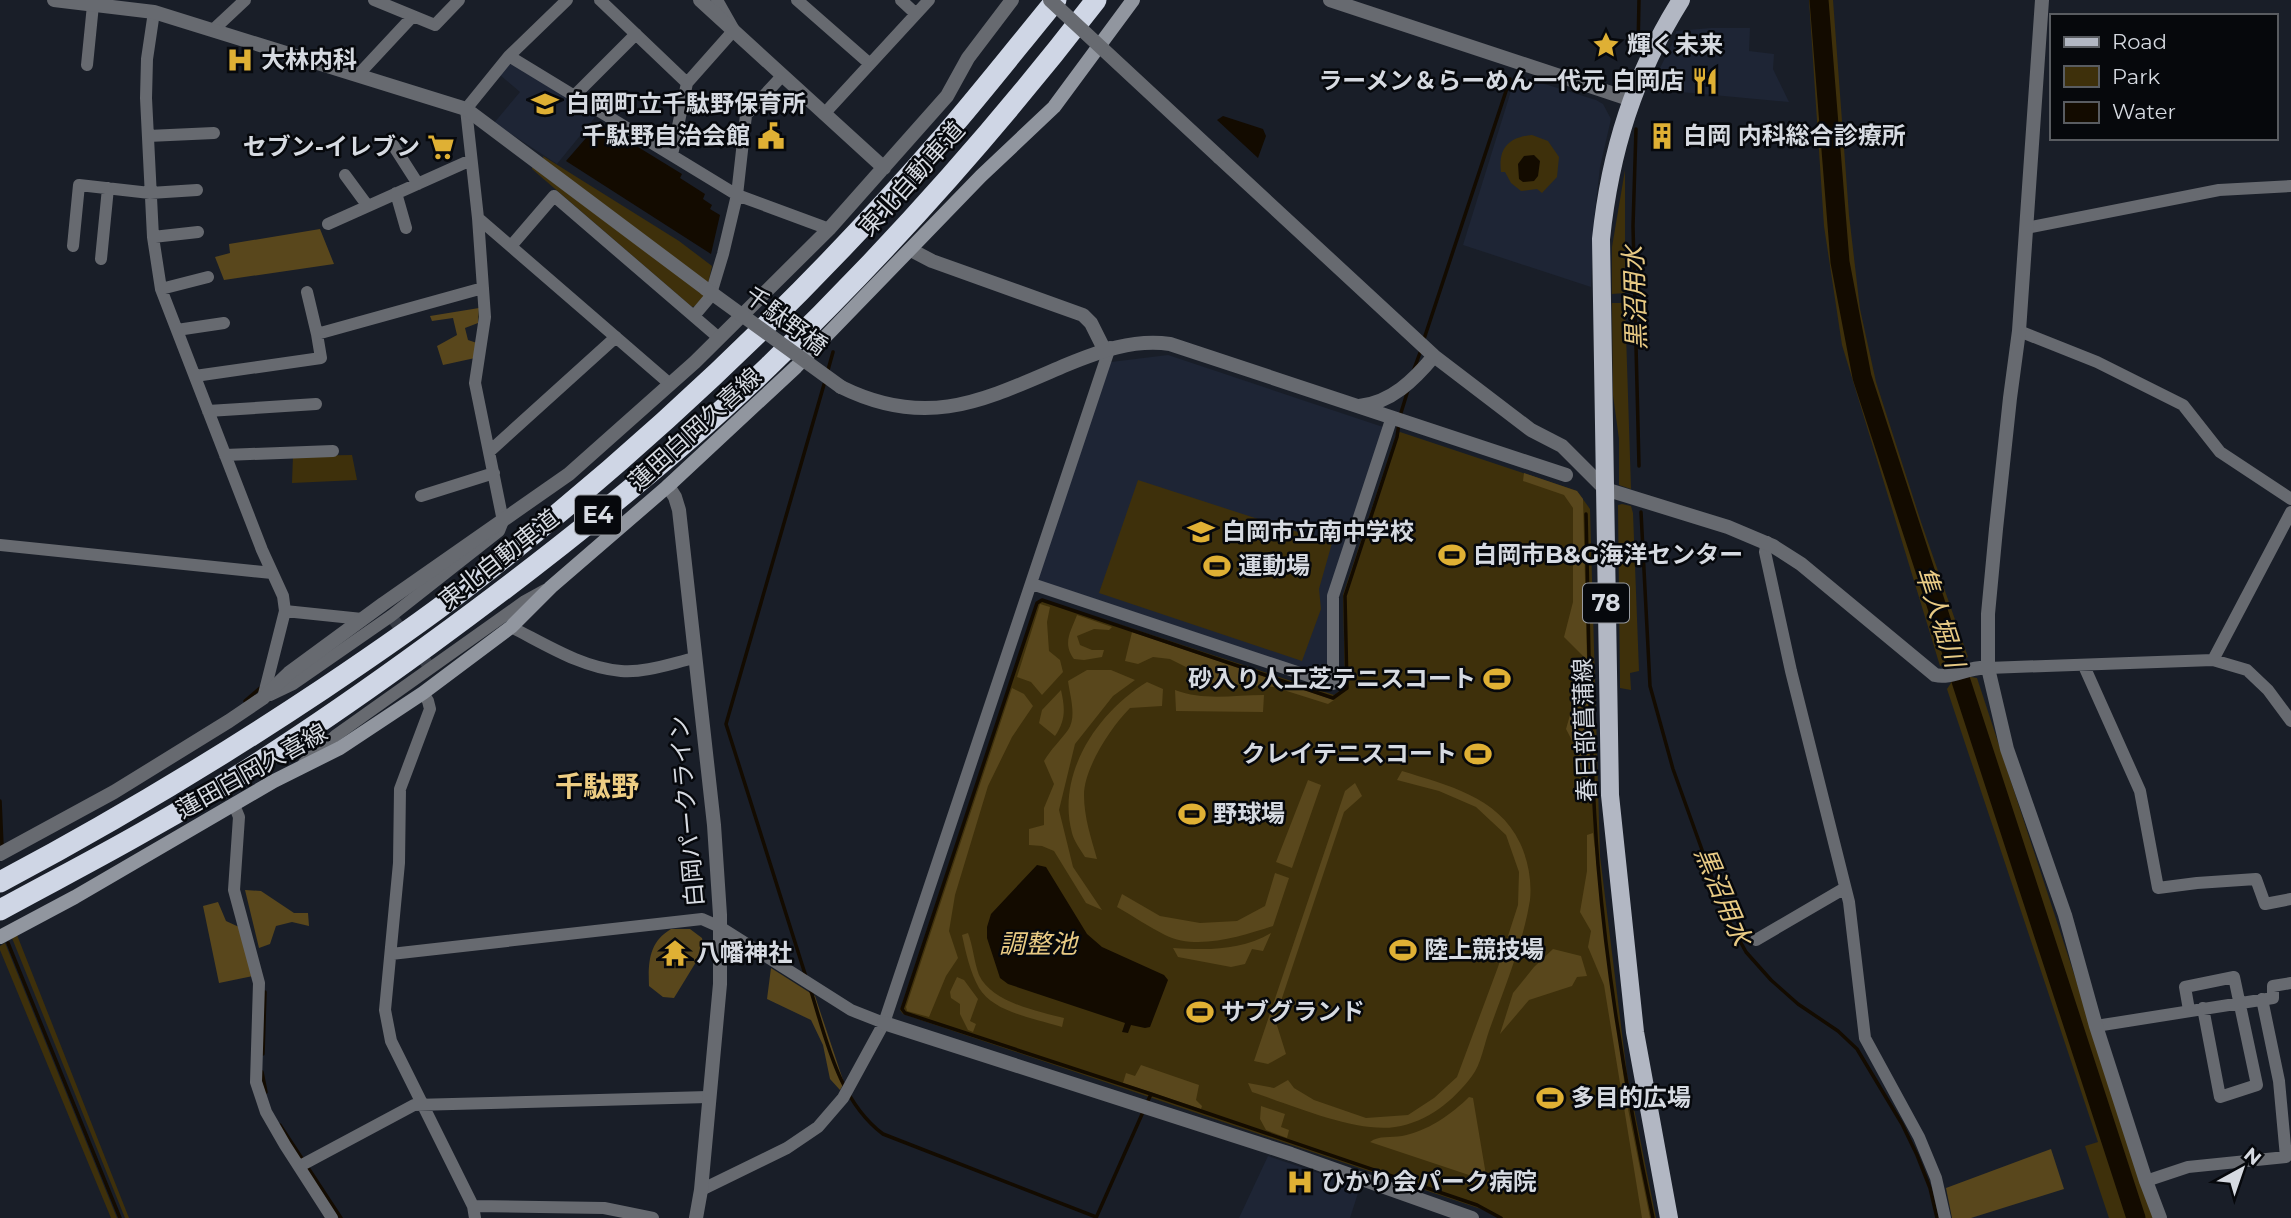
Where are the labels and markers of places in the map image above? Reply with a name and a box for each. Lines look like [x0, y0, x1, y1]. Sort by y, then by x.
place icon: 輝く未来 [1591, 30, 1621, 60]
place label: 輝く未来 [1627, 30, 1723, 59]
hospital icon: 大林内科 [225, 45, 255, 75]
place label: 大林内科 [261, 45, 357, 74]
place label: ラーメン＆らーめん一代元 白岡店 [1318, 66, 1684, 95]
restaurant icon: ラーメン＆らーめん一代元 白岡店 [1690, 66, 1720, 96]
school or university icon: 白岡町立千駄野保育所 [530, 89, 560, 119]
place label: 白岡町立千駄野保育所 [566, 89, 806, 118]
place label: 千駄野自治会館 [582, 121, 750, 150]
public building icon: 千駄野自治会館 [756, 121, 786, 151]
building icon: 白岡 内科総合診療所 [1647, 121, 1677, 151]
place label: 白岡 内科総合診療所 [1683, 121, 1906, 150]
place label: セブン-イレブン [243, 132, 420, 161]
supermarket icon: セブン-イレブン [426, 132, 456, 162]
school or university icon: 白岡市立南中学校 [1186, 517, 1216, 547]
place label: 白岡市立南中学校 [1222, 517, 1414, 546]
sports icon: 白岡市B&G海洋センター [1437, 540, 1467, 570]
place label: 白岡市B&G海洋センター [1473, 540, 1743, 569]
sports icon: 運動場 [1202, 551, 1232, 581]
place label: 運動場 [1238, 551, 1310, 580]
place label: 砂入り人工芝テニスコート [1188, 664, 1476, 693]
sports icon: 砂入り人工芝テニスコート [1482, 664, 1512, 694]
place label: クレイテニスコート [1241, 739, 1457, 768]
sports icon: クレイテニスコート [1463, 739, 1493, 769]
sports icon: 野球場 [1177, 799, 1207, 829]
place label: 野球場 [1213, 799, 1285, 828]
sports icon: 陸上競技場 [1388, 935, 1418, 965]
place label: 陸上競技場 [1424, 935, 1544, 964]
temple icon: 八幡神社 [660, 938, 690, 968]
place label: 八幡神社 [696, 938, 792, 967]
sports icon: サブグランド [1185, 997, 1215, 1027]
place label: サブグランド [1221, 997, 1365, 1026]
sports icon: 多目的広場 [1535, 1083, 1565, 1113]
place label: 多目的広場 [1571, 1083, 1691, 1112]
hospital icon: ひかり会パーク病院 [1285, 1167, 1315, 1197]
place label: ひかり会パーク病院 [1321, 1167, 1537, 1196]

